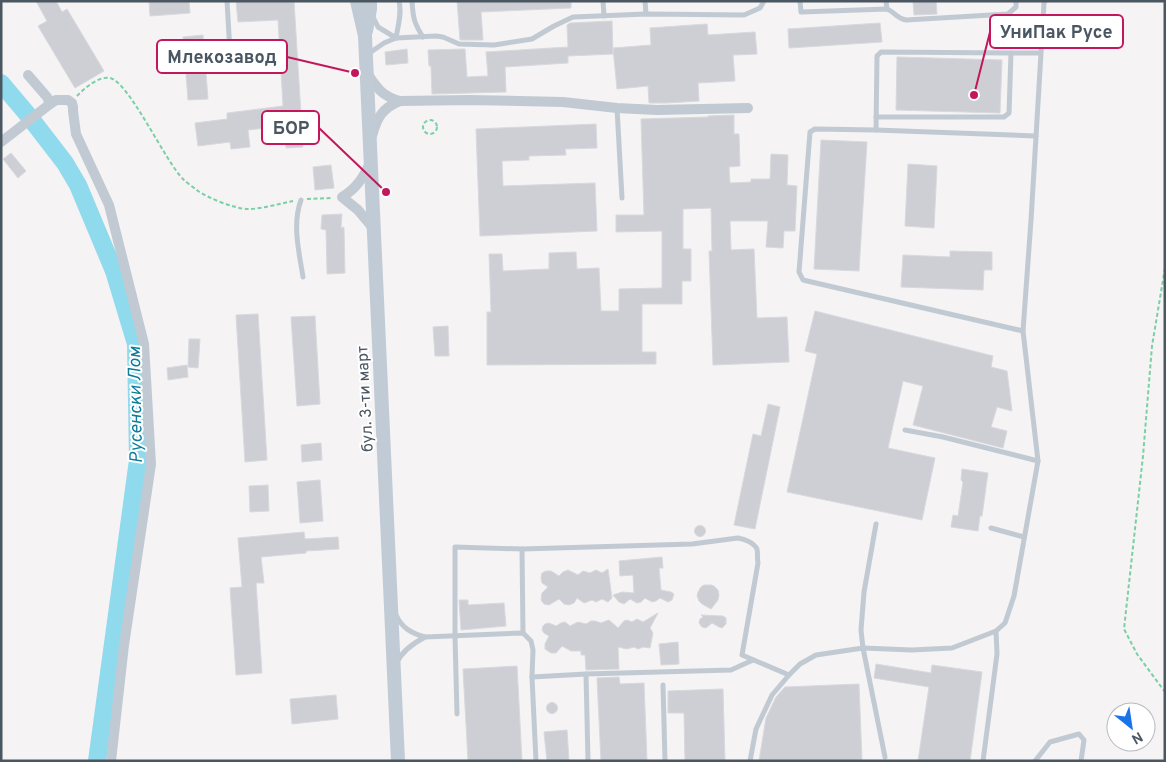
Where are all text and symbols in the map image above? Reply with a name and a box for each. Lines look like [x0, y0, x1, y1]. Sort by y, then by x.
callout: УниПак Русе [990, 15, 1123, 48]
text: УниПак Русе [999, 22, 1113, 45]
callout: Млекозавод [157, 40, 287, 73]
text: Млекозавод [167, 47, 277, 70]
callout: БОР [262, 111, 319, 144]
text: БОР [273, 118, 310, 141]
water label: Русенски Лом [124, 345, 149, 464]
street label: бул. 3-ти март [353, 345, 379, 453]
north arrow [1106, 702, 1156, 752]
text: N [1128, 727, 1145, 747]

